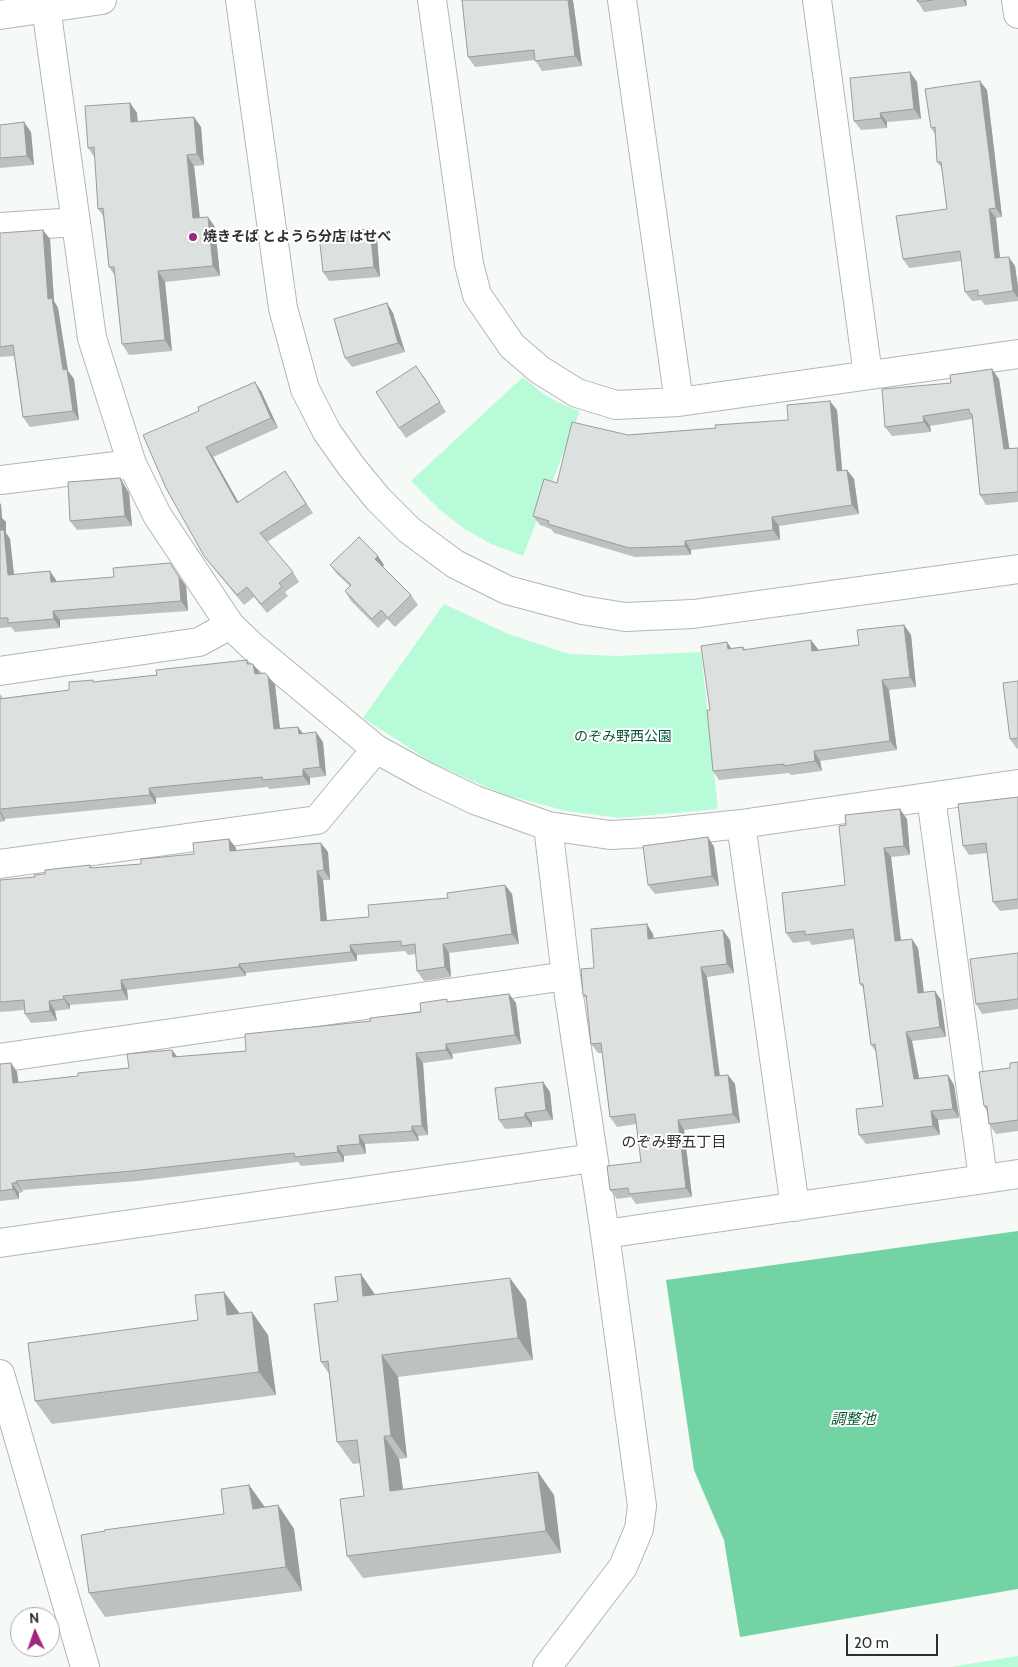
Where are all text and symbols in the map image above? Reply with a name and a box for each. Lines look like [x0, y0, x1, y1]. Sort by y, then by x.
place label: 焼きそば とようら分店 はせべ [203, 229, 391, 245]
marker: 焼きそば とようら分店 はせべ [187, 231, 199, 243]
park label: のぞみ野西公園 [574, 729, 672, 745]
district label: のぞみ野五丁目 [622, 1134, 726, 1152]
water label: 調整池 [831, 1411, 875, 1429]
north arrow [10, 1607, 60, 1657]
text: N [29, 1609, 40, 1627]
scale bar [848, 1624, 940, 1656]
text: 20 m [854, 1634, 889, 1652]

